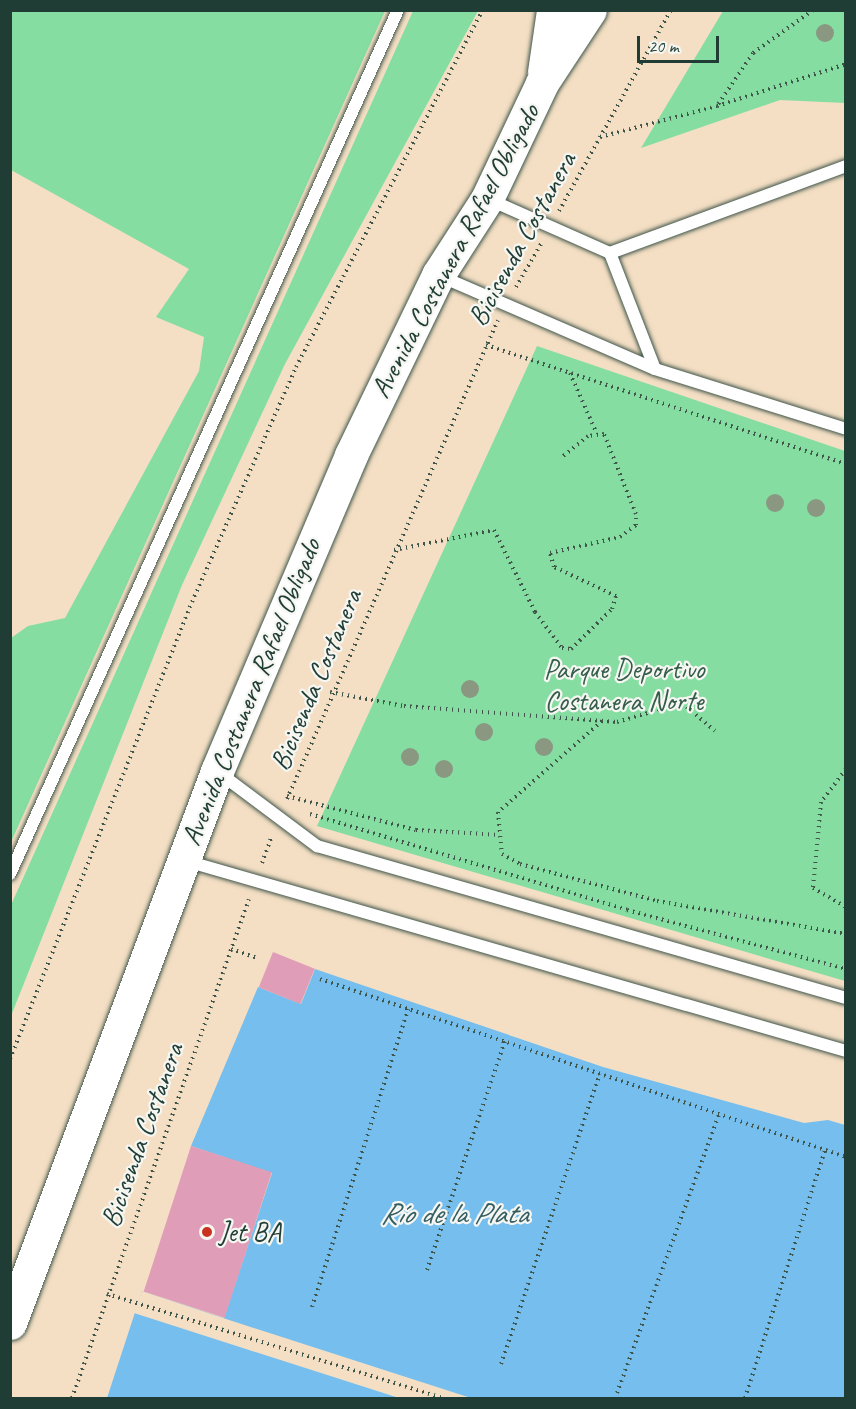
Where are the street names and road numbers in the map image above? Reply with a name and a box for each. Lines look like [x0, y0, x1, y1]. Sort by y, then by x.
street label: Avenida Costanera Rafael Obligado [363, 98, 547, 404]
street label: Bicisenda Costanera [460, 146, 584, 332]
street label: Avenida Costanera Rafael Obligado [174, 534, 328, 850]
street label: Bicisenda Costanera [263, 584, 369, 776]
street label: Bicisenda Costanera [93, 1038, 191, 1232]

